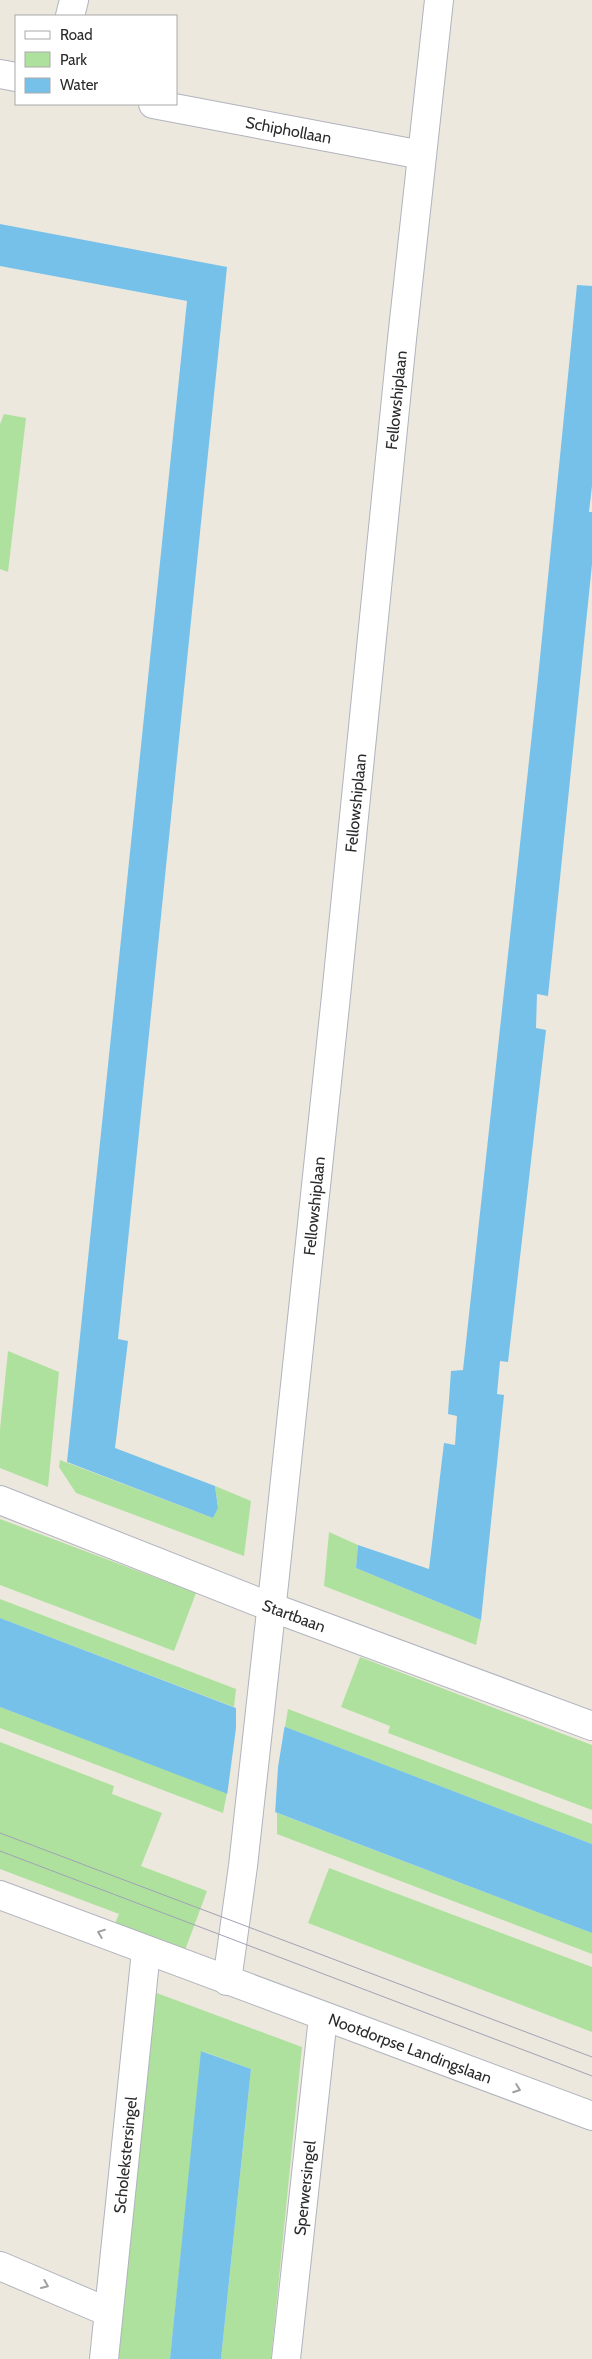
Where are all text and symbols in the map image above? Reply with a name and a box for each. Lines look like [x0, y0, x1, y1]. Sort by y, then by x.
legend [15, 15, 178, 105]
text: Road [60, 26, 93, 44]
text: Park [60, 51, 87, 69]
text: Water [60, 76, 98, 94]
street label: Schiphollaan [244, 113, 333, 148]
street label: Fellowshiplaan [382, 350, 411, 451]
street label: Fellowshiplaan [341, 753, 370, 854]
street label: Fellowshiplaan [300, 1155, 329, 1256]
street label: Startbaan [260, 1596, 328, 1636]
one-way arrow [97, 1929, 106, 1940]
street label: Nootdorpse Landingslaan [326, 2010, 494, 2088]
one-way arrow [512, 2083, 521, 2093]
street label: Scholekstersingel [110, 2096, 141, 2214]
street label: Sperwersingel [290, 2140, 320, 2236]
one-way arrow [40, 2279, 49, 2290]

